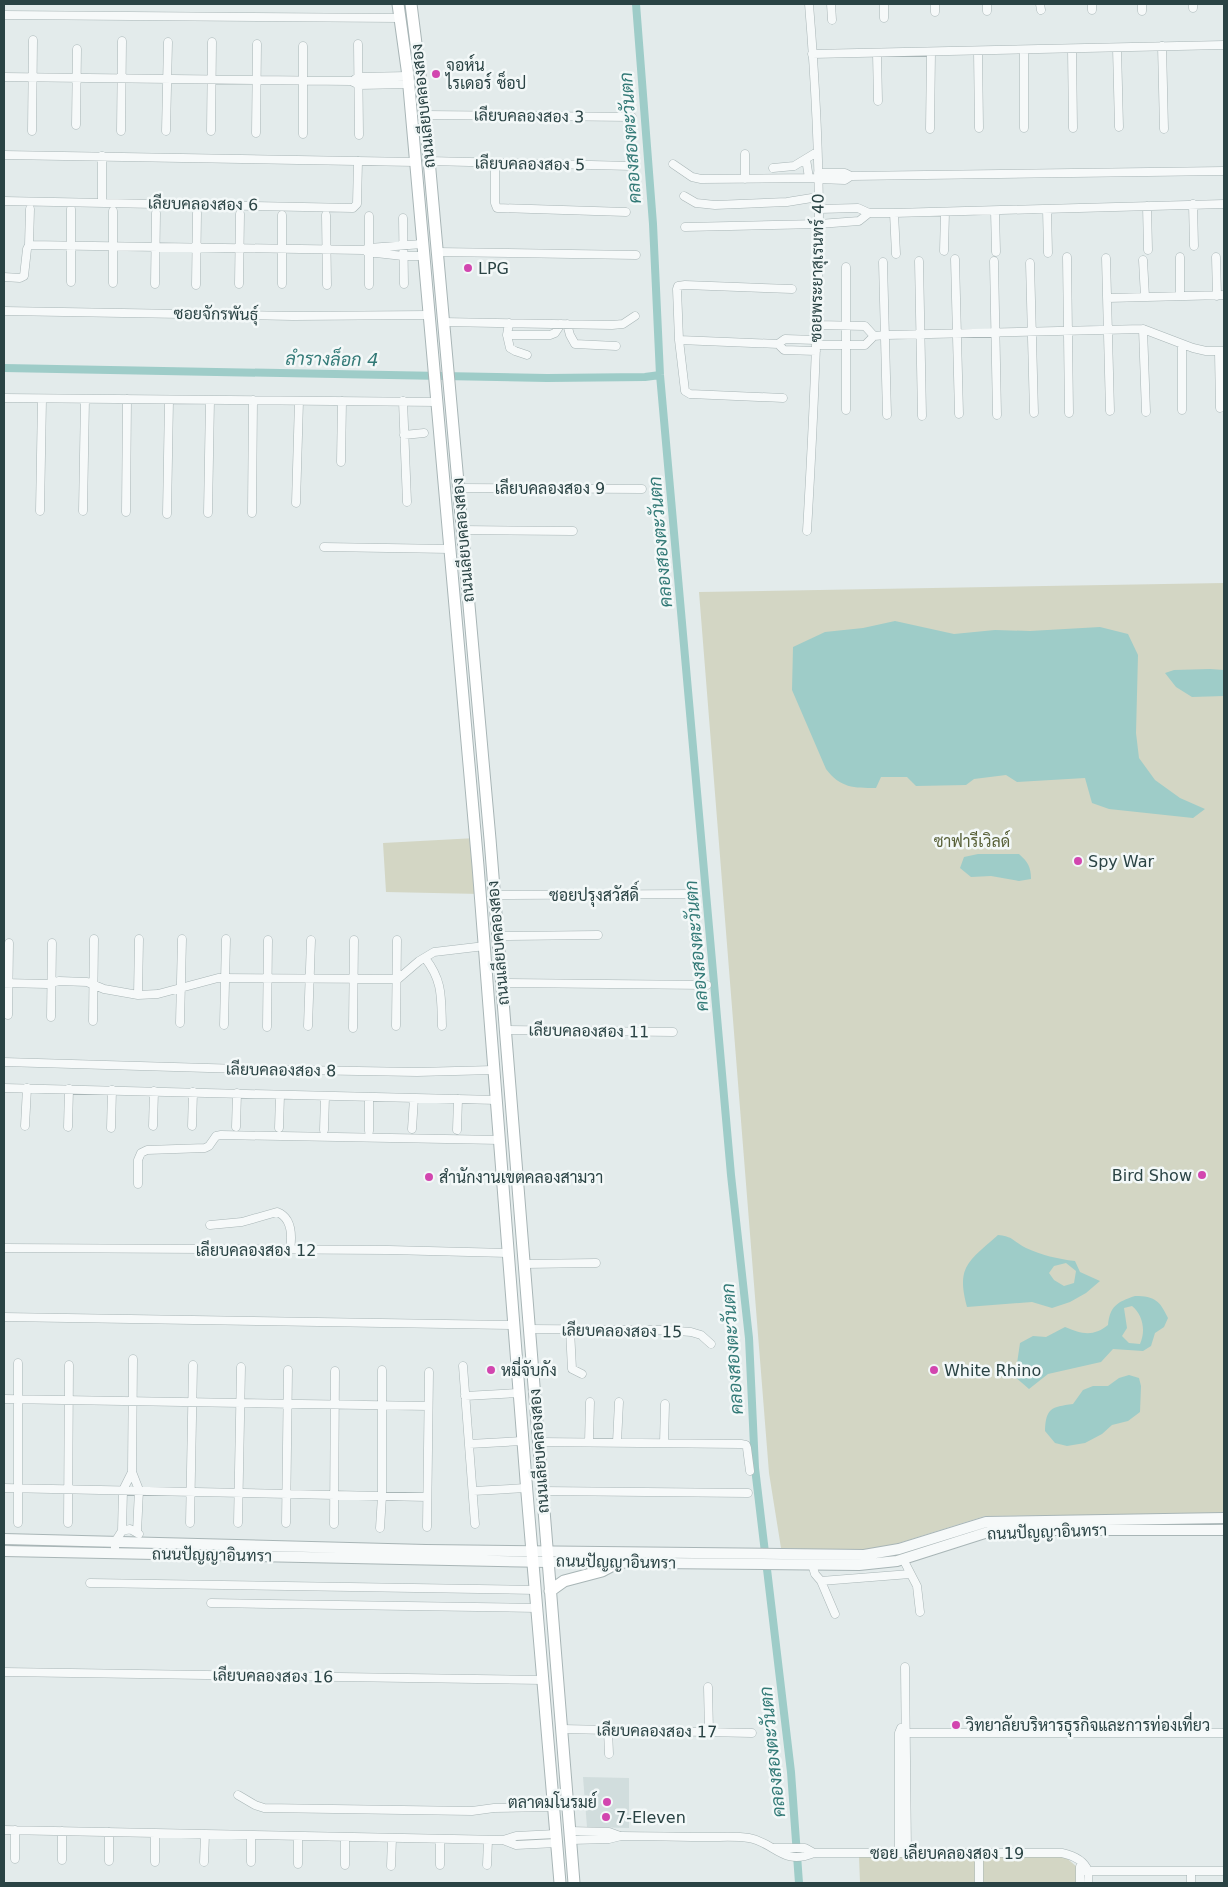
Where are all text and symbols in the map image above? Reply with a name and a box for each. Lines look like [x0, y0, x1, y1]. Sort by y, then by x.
street label: ถนนเลียบคลองสอง [405, 43, 439, 169]
place label: จอห์น ไรเดอร์ ช็อป [444, 53, 526, 93]
marker: จอห์น ไรเดอร์ ช็อป [430, 68, 442, 80]
water label: คลองสองตะวันตก [615, 72, 645, 204]
street label: เลียบคลองสอง 3 [474, 104, 584, 126]
street label: เลียบคลองสอง 5 [475, 152, 585, 174]
street label: เลียบคลองสอง 6 [148, 192, 258, 214]
street label: ซอยพระยาสุเรนทร์ 40 [803, 193, 830, 343]
place label: LPG [478, 259, 509, 278]
marker: LPG [462, 262, 474, 274]
street label: ซอยจักรพันธุ์ [173, 301, 259, 326]
water label: ลำรางล็อก 4 [285, 345, 379, 370]
water label: คลองสองตะวันตก [644, 475, 676, 609]
street label: ถนนเลียบคลองสอง [446, 477, 478, 603]
street label: เลียบคลองสอง 9 [495, 477, 605, 498]
park label: ซาฟารีเวิลด์ [934, 829, 1010, 851]
place label: Spy War [1088, 852, 1154, 871]
marker: Spy War [1072, 855, 1084, 867]
water label: คลองสองตะวันตก [680, 879, 712, 1013]
street label: ถนนเลียบคลองสอง [481, 880, 513, 1006]
street label: ซอยปรุงสวัสดิ์ [549, 880, 639, 907]
street label: เลียบคลองสอง 11 [528, 1018, 650, 1042]
street label: เลียบคลองสอง 8 [226, 1058, 336, 1080]
place label: Bird Show [1112, 1166, 1192, 1185]
place label: สำนักงานเขตคลองสามวา [439, 1167, 603, 1187]
marker: Bird Show [1196, 1169, 1208, 1181]
marker: สำนักงานเขตคลองสามวา [423, 1171, 435, 1183]
street label: เลียบคลองสอง 12 [196, 1239, 316, 1260]
water label: คลองสองตะวันตก [717, 1283, 747, 1415]
street label: เลียบคลองสอง 15 [561, 1318, 683, 1342]
place label: หมี่จับกัง [501, 1356, 557, 1380]
place label: White Rhino [944, 1361, 1041, 1380]
marker: หมี่จับกัง [485, 1364, 497, 1376]
marker: White Rhino [928, 1364, 940, 1376]
street label: ถนนเลียบคลองสอง [523, 1388, 553, 1514]
street label: ถนนปัญญาอินทรา [987, 1520, 1107, 1544]
street label: ถนนปัญญาอินทรา [152, 1544, 272, 1566]
street label: ถนนปัญญาอินทรา [556, 1551, 676, 1573]
street label: เลียบคลองสอง 16 [212, 1663, 334, 1687]
water label: คลองสองตะวันตก [755, 1685, 789, 1819]
place label: วิทยาลัยบริหารธุรกิจและการท่องเที่ยว [965, 1711, 1210, 1737]
street label: เลียบคลองสอง 17 [596, 1718, 718, 1742]
marker: วิทยาลัยบริหารธุรกิจและการท่องเที่ยว [950, 1719, 962, 1731]
place label: ตลาดมโนรมย์ [508, 1790, 597, 1812]
marker: ตลาดมโนรมย์ [601, 1796, 613, 1808]
place label: 7-Eleven [616, 1808, 686, 1827]
marker: 7-Eleven [600, 1811, 612, 1823]
street label: ซอย เลียบคลองสอง 19 [870, 1842, 1024, 1863]

